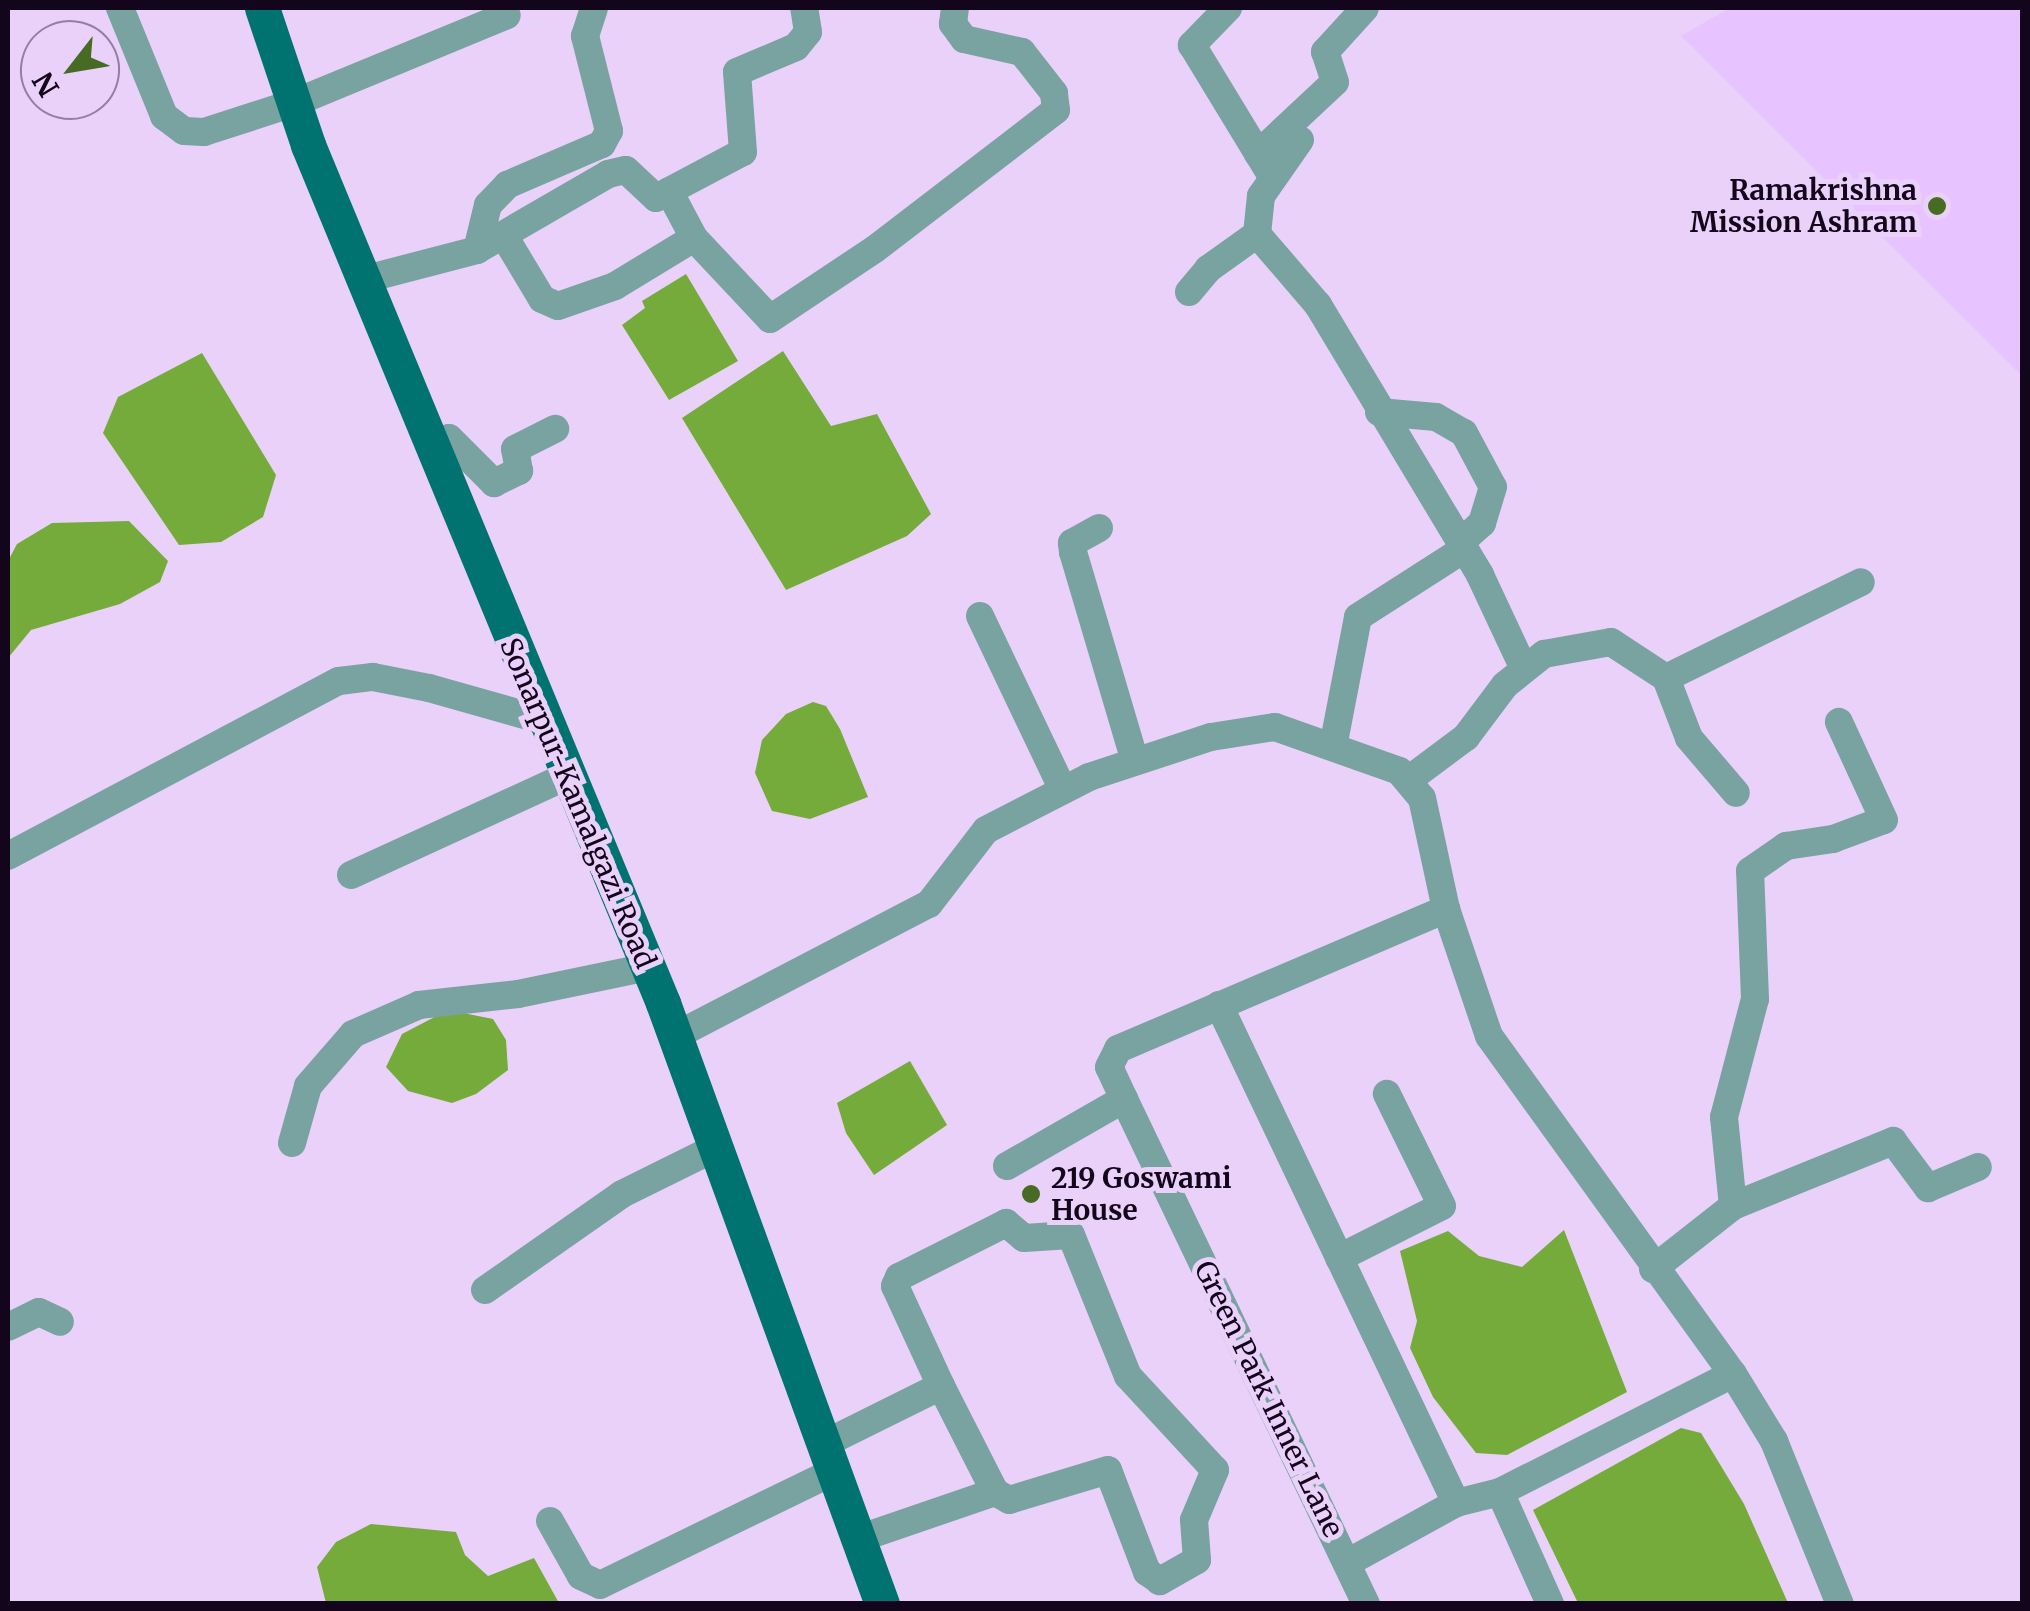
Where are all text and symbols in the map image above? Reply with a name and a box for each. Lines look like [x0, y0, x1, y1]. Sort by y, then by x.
north arrow [20, 20, 120, 120]
text: N [25, 66, 67, 103]
place label: Ramakrishna Mission Ashram [1690, 173, 1917, 239]
marker: Ramakrishna Mission Ashram [1926, 195, 1948, 217]
street label: Sonarpur-Kamalgazi Road [493, 633, 663, 973]
place label: 219 Goswami House [1051, 1161, 1231, 1227]
marker: 219 Goswami House [1020, 1183, 1042, 1205]
street label: Green Park Inner Lane [1188, 1256, 1350, 1542]

